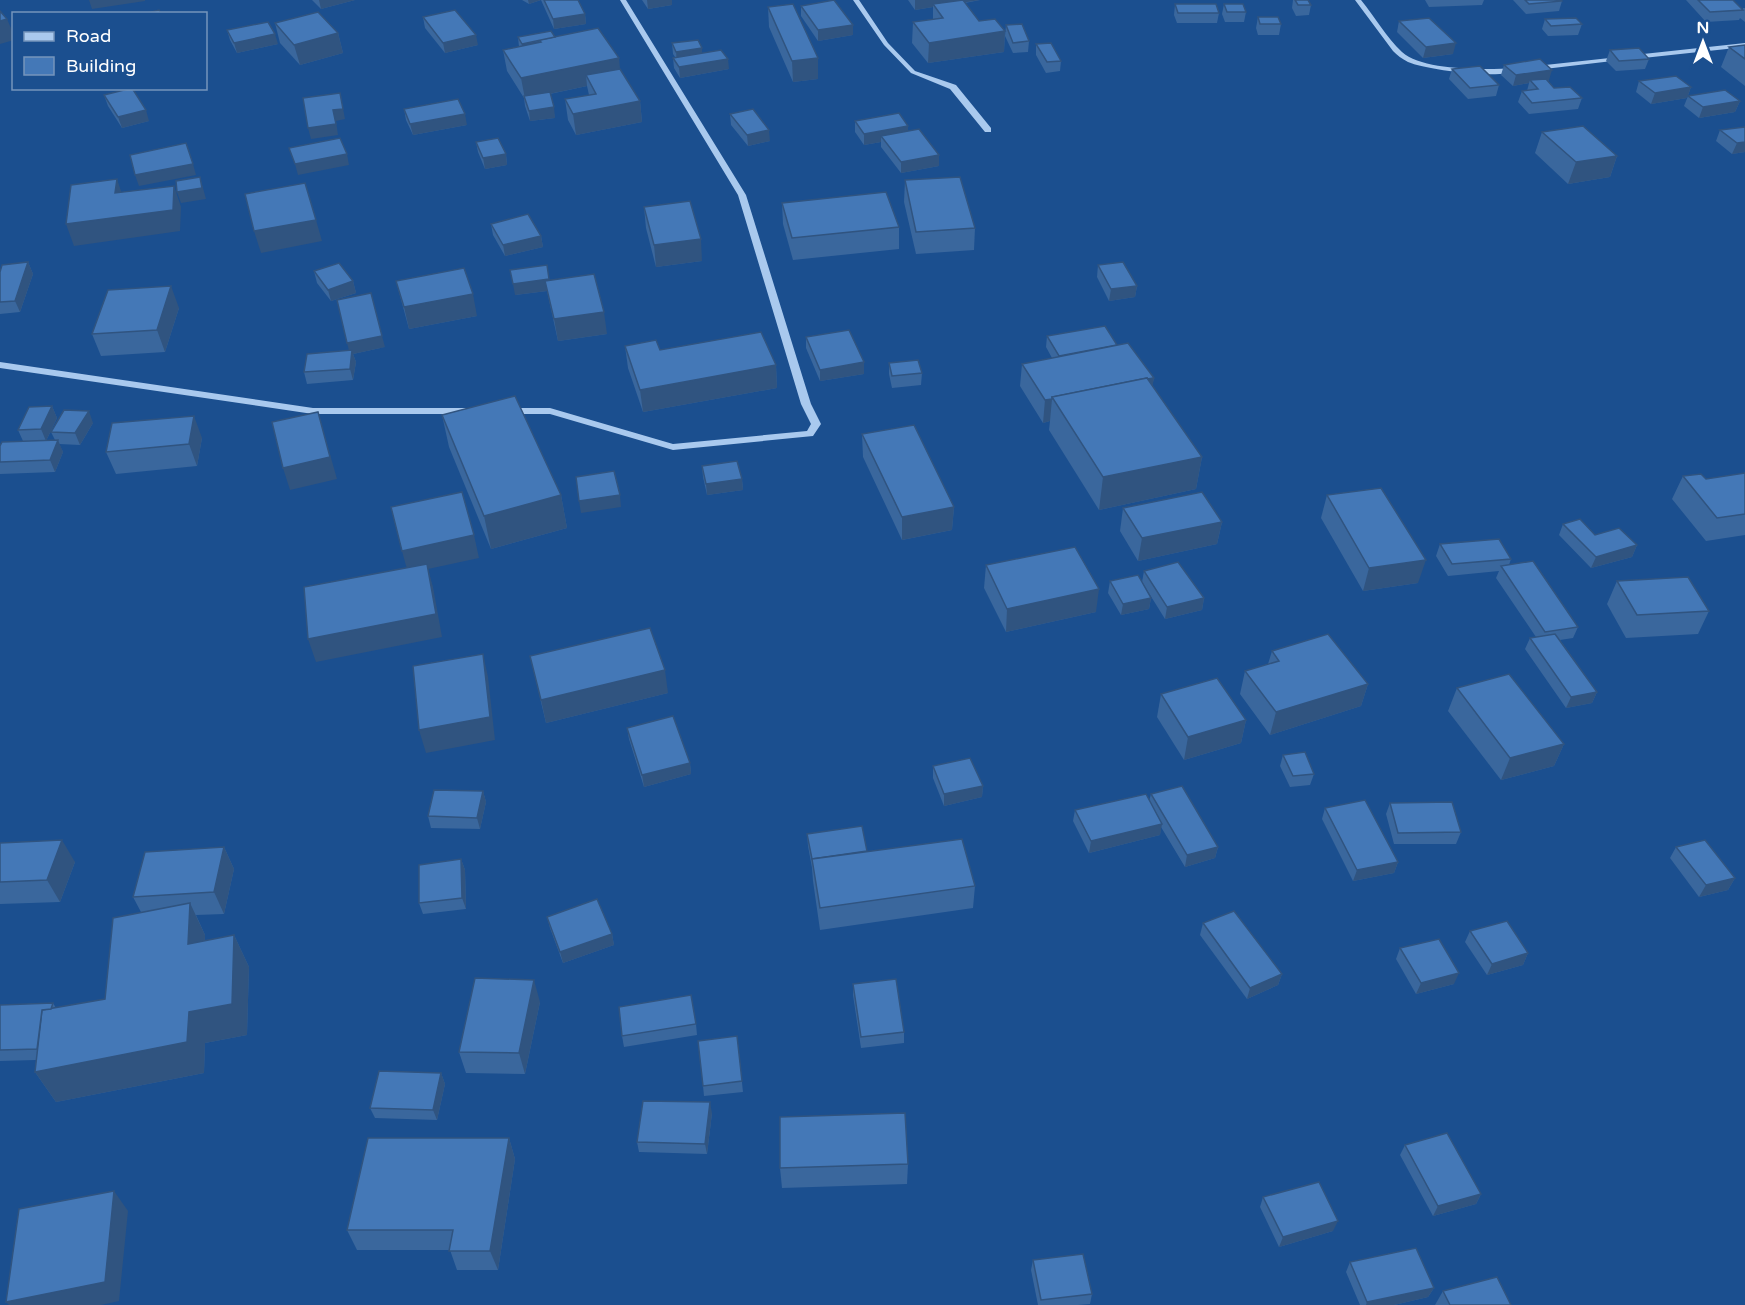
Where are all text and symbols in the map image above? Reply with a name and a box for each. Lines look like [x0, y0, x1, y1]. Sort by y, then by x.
legend [12, 12, 207, 90]
north arrow [1673, 12, 1733, 72]
text: N [1697, 18, 1709, 38]
text: Road [66, 25, 111, 47]
text: Building [66, 55, 136, 77]

